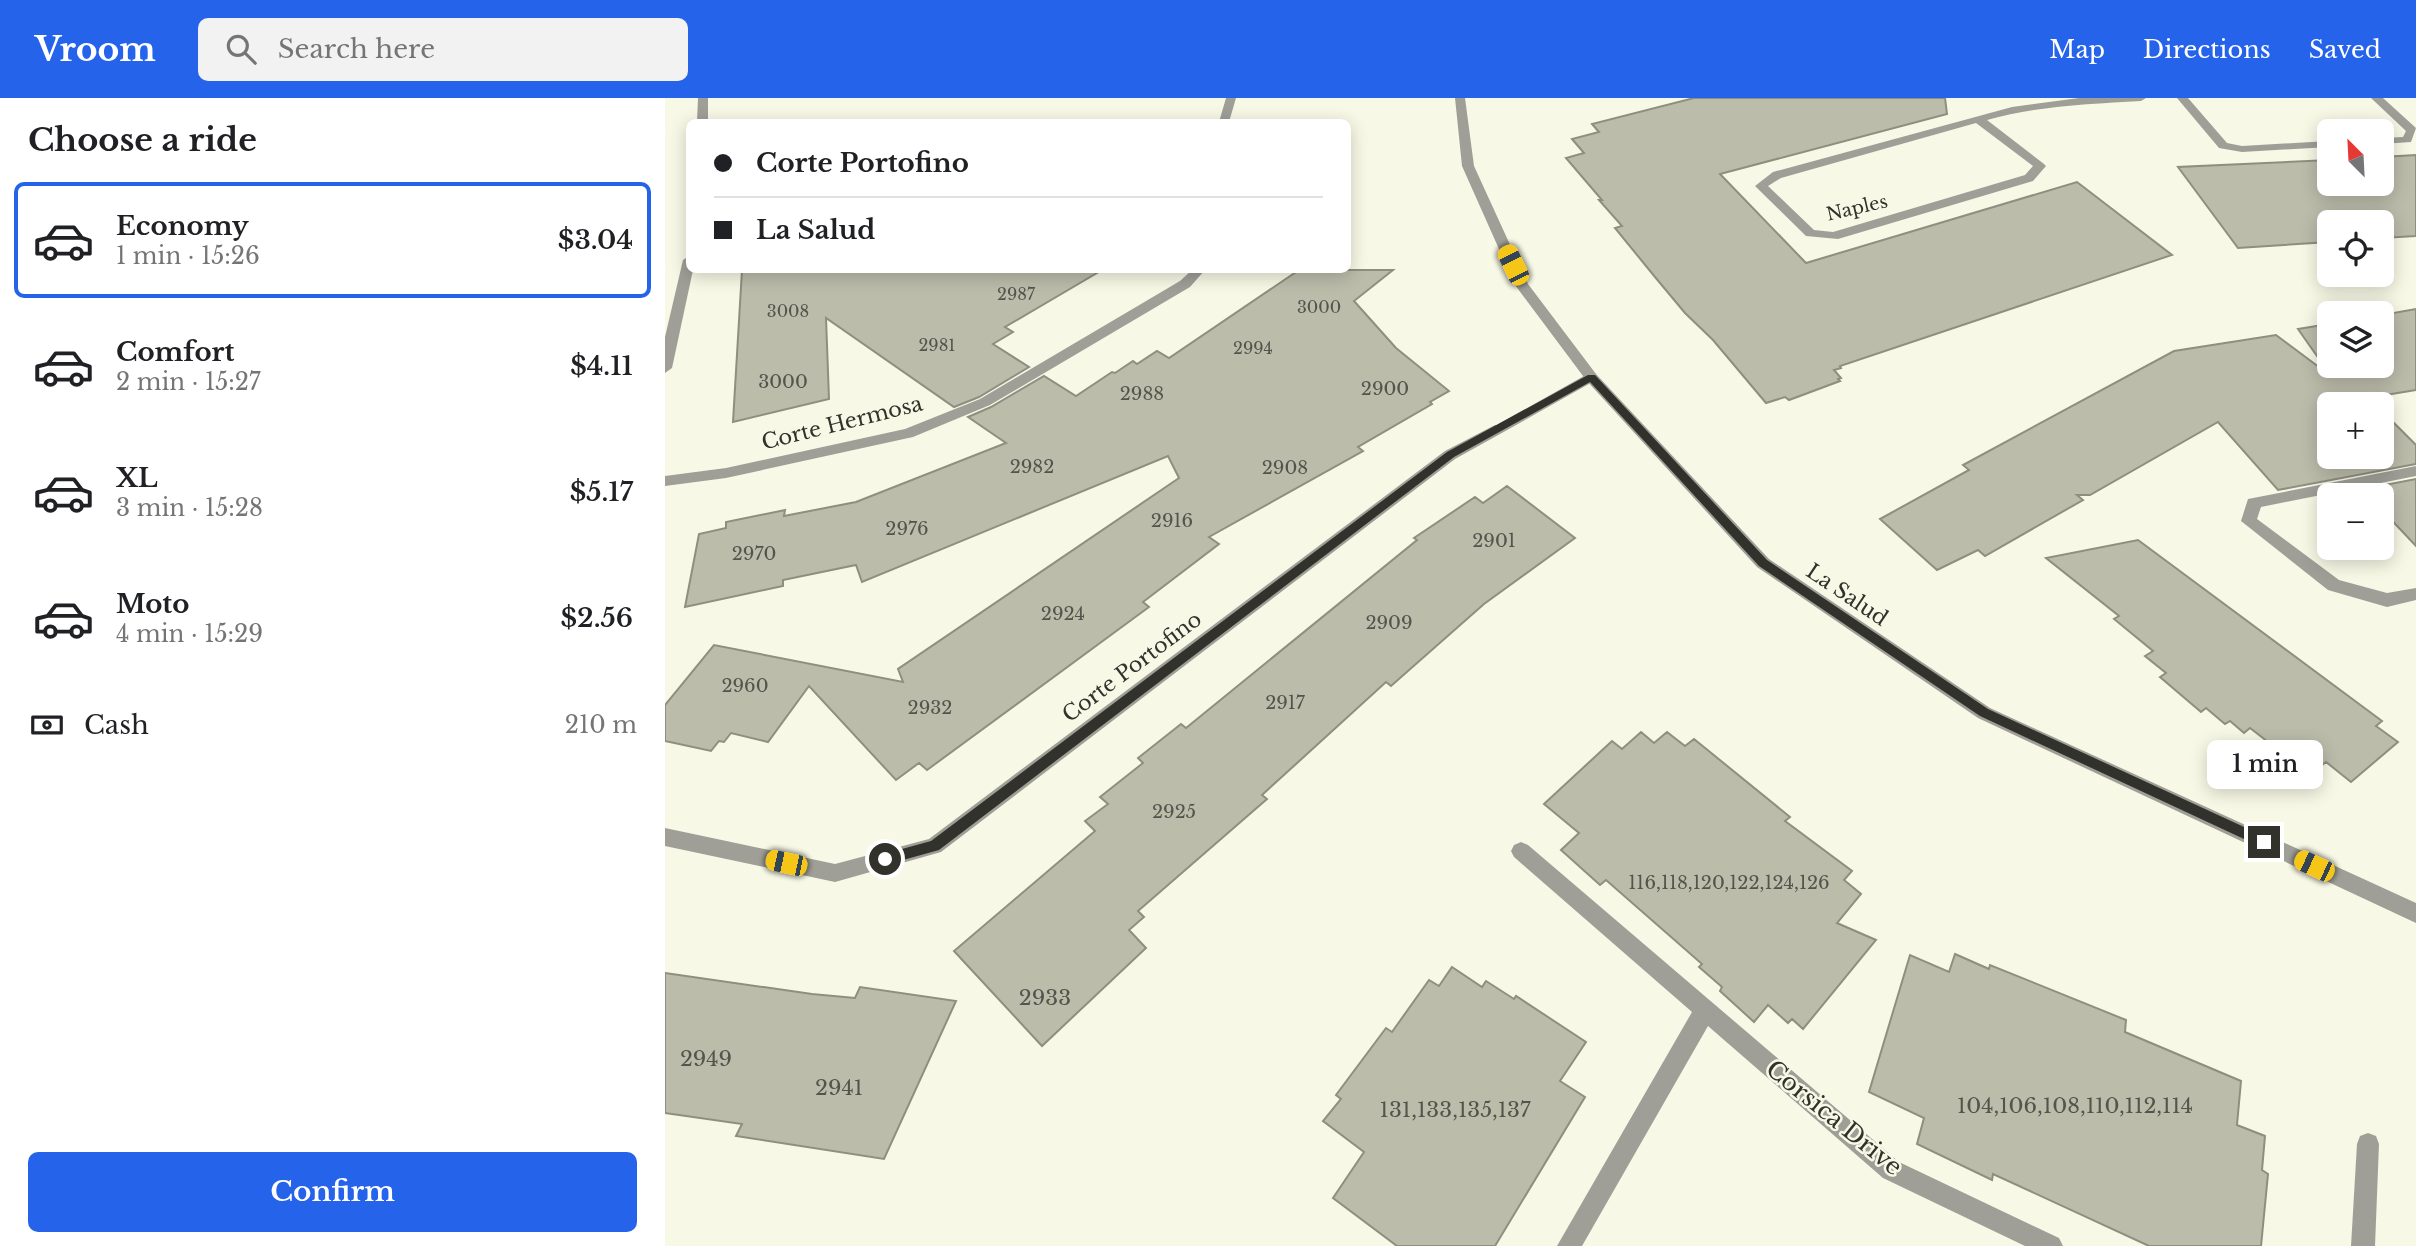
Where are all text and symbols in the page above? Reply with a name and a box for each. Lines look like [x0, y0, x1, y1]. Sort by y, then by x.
search box [198, 18, 688, 81]
text: Vroom [35, 29, 156, 70]
icon: search [222, 30, 260, 68]
text: Search here [278, 33, 435, 65]
text: Map [2049, 35, 2105, 64]
text: Directions [2143, 35, 2271, 64]
text: Saved [2309, 35, 2381, 64]
north arrow [2317, 119, 2394, 196]
map controls [2317, 119, 2394, 560]
text: Choose a ride [28, 120, 257, 160]
text: Corte Portofino [756, 147, 969, 179]
street label: Naples [1824, 190, 1890, 226]
icon: car [32, 209, 95, 272]
text: Economy [116, 210, 249, 242]
button: locate [2317, 210, 2394, 287]
text: La Salud [756, 214, 875, 246]
text: $3.04 [558, 224, 633, 256]
text: 1 min · 15:26 [116, 242, 260, 270]
car [1495, 242, 1532, 288]
house number: 2987 [997, 284, 1036, 304]
house number: 3000 [1297, 297, 1341, 317]
house number: 3008 [767, 301, 809, 321]
button: layers [2317, 301, 2394, 378]
icon: car [32, 335, 95, 398]
house number: 2981 [919, 335, 955, 355]
text: Comfort [116, 336, 234, 368]
house number: 2994 [1233, 338, 1273, 358]
text: $4.11 [570, 350, 633, 382]
text: 2 min · 15:27 [116, 368, 261, 396]
house number: 3000 [758, 371, 808, 393]
house number: 2900 [1361, 378, 1409, 400]
house number: 2988 [1120, 383, 1164, 405]
street label: Corte Hermosa [759, 390, 926, 456]
button: + [2317, 392, 2394, 469]
house number: 2982 [1010, 456, 1054, 478]
house number: 2908 [1262, 457, 1308, 479]
icon: car [32, 461, 95, 524]
text: XL [116, 462, 158, 494]
text: $5.17 [570, 476, 633, 508]
button: − [2317, 483, 2394, 560]
text: 3 min · 15:28 [116, 494, 263, 522]
house number: 2916 [1151, 510, 1193, 532]
house number: 2976 [885, 518, 929, 540]
house number: 2901 [1472, 530, 1516, 552]
house number: 2970 [732, 543, 776, 565]
street label: La Salud [1801, 558, 1893, 632]
icon: car [32, 587, 95, 650]
text: Moto [116, 588, 189, 620]
text: $2.56 [560, 602, 633, 634]
house number: 2924 [1041, 603, 1085, 625]
street label: Corte Portofino [1057, 606, 1207, 728]
house number: 2909 [1365, 612, 1413, 634]
text: 4 min · 15:29 [116, 620, 263, 648]
house number: 2960 [721, 675, 769, 697]
house number: 2917 [1265, 692, 1306, 714]
house number: 2932 [908, 697, 952, 719]
icon: cash [28, 706, 66, 744]
text: Cash [84, 709, 149, 741]
text: 210 m [565, 711, 637, 739]
callout: 1 min [2206, 740, 2322, 790]
text: 1 min [2232, 750, 2298, 778]
house number: 2925 [1152, 801, 1196, 823]
route end [2248, 826, 2280, 858]
route start [869, 843, 901, 875]
car [764, 848, 809, 878]
car [2291, 848, 2338, 884]
house number: 116,118,120,122,124,126 [1628, 872, 1830, 894]
house number: 2933 [1019, 985, 1071, 1011]
house number: 2949 [680, 1046, 732, 1072]
street label: Corsica Drive [1760, 1054, 1908, 1181]
house number: 2941 [815, 1075, 863, 1101]
house number: 104,106,108,110,112,114 [1957, 1093, 2193, 1119]
house number: 131,133,135,137 [1380, 1097, 1531, 1123]
button: Confirm [28, 1152, 637, 1232]

